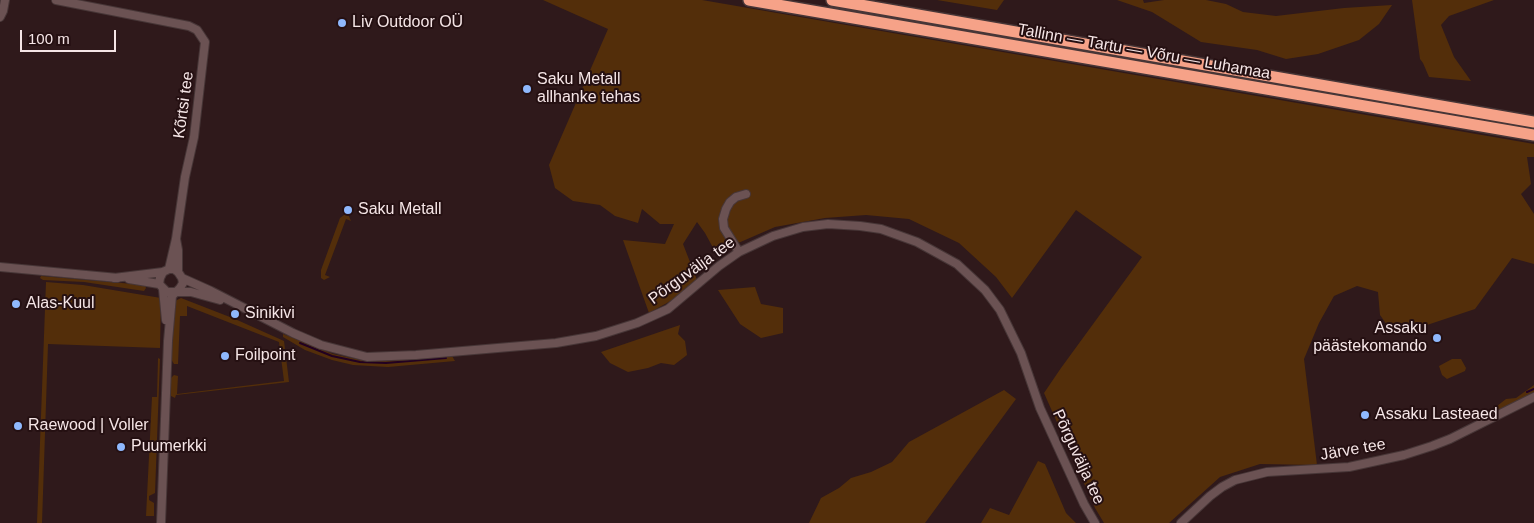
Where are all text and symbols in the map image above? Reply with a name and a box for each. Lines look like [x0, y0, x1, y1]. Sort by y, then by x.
place label: Liv Outdoor OÜ [352, 13, 463, 33]
marker: Liv Outdoor OÜ [336, 17, 348, 29]
scale bar [22, 20, 119, 52]
street label: Tallinn — Tartu — Võru — Luhamaa [1016, 20, 1272, 84]
text: 100 m [28, 30, 70, 47]
street label: Kõrtsi tee [170, 70, 198, 140]
place label: Saku Metall allhanke tehas [537, 70, 640, 108]
marker: Saku Metall allhanke tehas [521, 83, 533, 95]
place label: Saku Metall [358, 200, 442, 220]
marker: Saku Metall [342, 204, 354, 216]
street label: Põrguvälja tee [645, 233, 739, 309]
place label: Alas-Kuul [26, 294, 94, 314]
marker: Alas-Kuul [10, 298, 22, 310]
place label: Sinikivi [245, 304, 295, 324]
marker: Sinikivi [229, 308, 241, 320]
place label: Assaku päästekomando [1313, 319, 1427, 357]
marker: Assaku päästekomando [1431, 332, 1443, 344]
place label: Foilpoint [235, 346, 295, 366]
marker: Foilpoint [219, 350, 231, 362]
place label: Assaku Lasteaed [1375, 405, 1498, 425]
street label: Põrguvälja tee [1048, 407, 1108, 507]
marker: Assaku Lasteaed [1359, 409, 1371, 421]
place label: Raewood | Voller [28, 416, 149, 436]
marker: Raewood | Voller [12, 420, 24, 432]
street label: Järve tee [1319, 435, 1387, 465]
place label: Puumerkki [131, 437, 207, 457]
marker: Puumerkki [115, 441, 127, 453]

